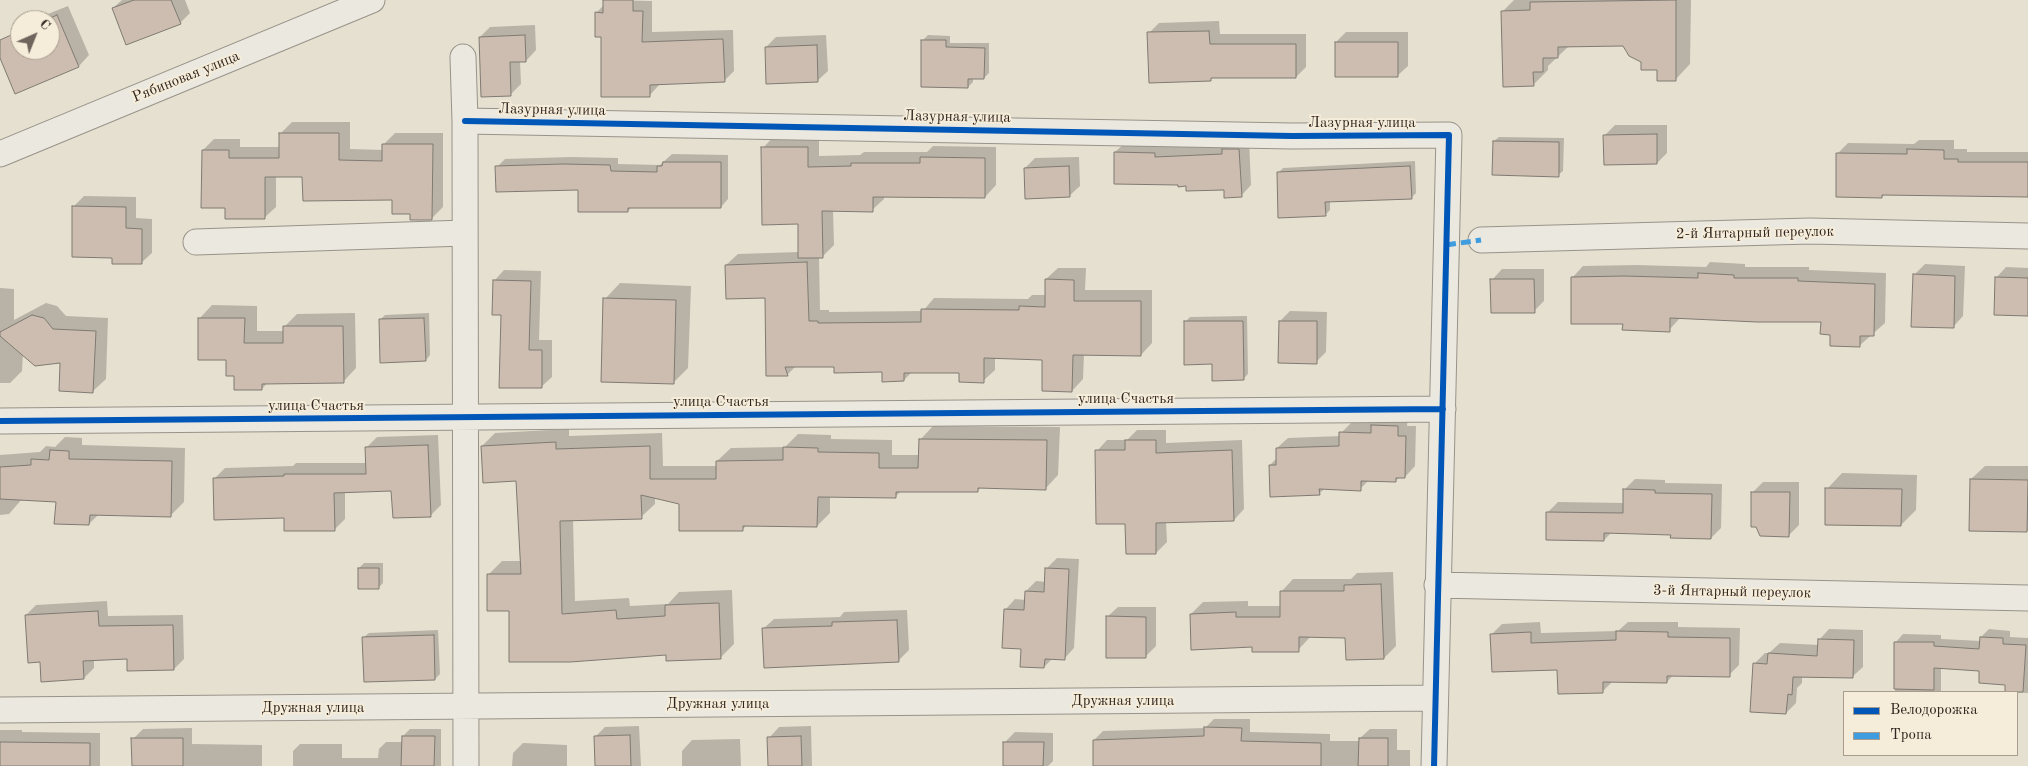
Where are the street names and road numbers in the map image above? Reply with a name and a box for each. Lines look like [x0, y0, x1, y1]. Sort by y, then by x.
street label: Рябиновая улица [130, 47, 242, 107]
street label: Лазурная улица [498, 100, 606, 120]
street label: Лазурная улица [903, 107, 1011, 127]
street label: Лазурная улица [1308, 114, 1416, 132]
street label: 2-й Янтарный переулок [1676, 223, 1834, 243]
street label: улица Счастья [1078, 390, 1174, 408]
street label: улица Счастья [673, 393, 769, 411]
street label: улица Счастья [268, 397, 364, 415]
street label: 3-й Янтарный переулок [1653, 582, 1811, 602]
street label: Дружная улица [1072, 692, 1174, 710]
street label: Дружная улица [667, 695, 769, 713]
street label: Дружная улица [262, 699, 364, 717]

